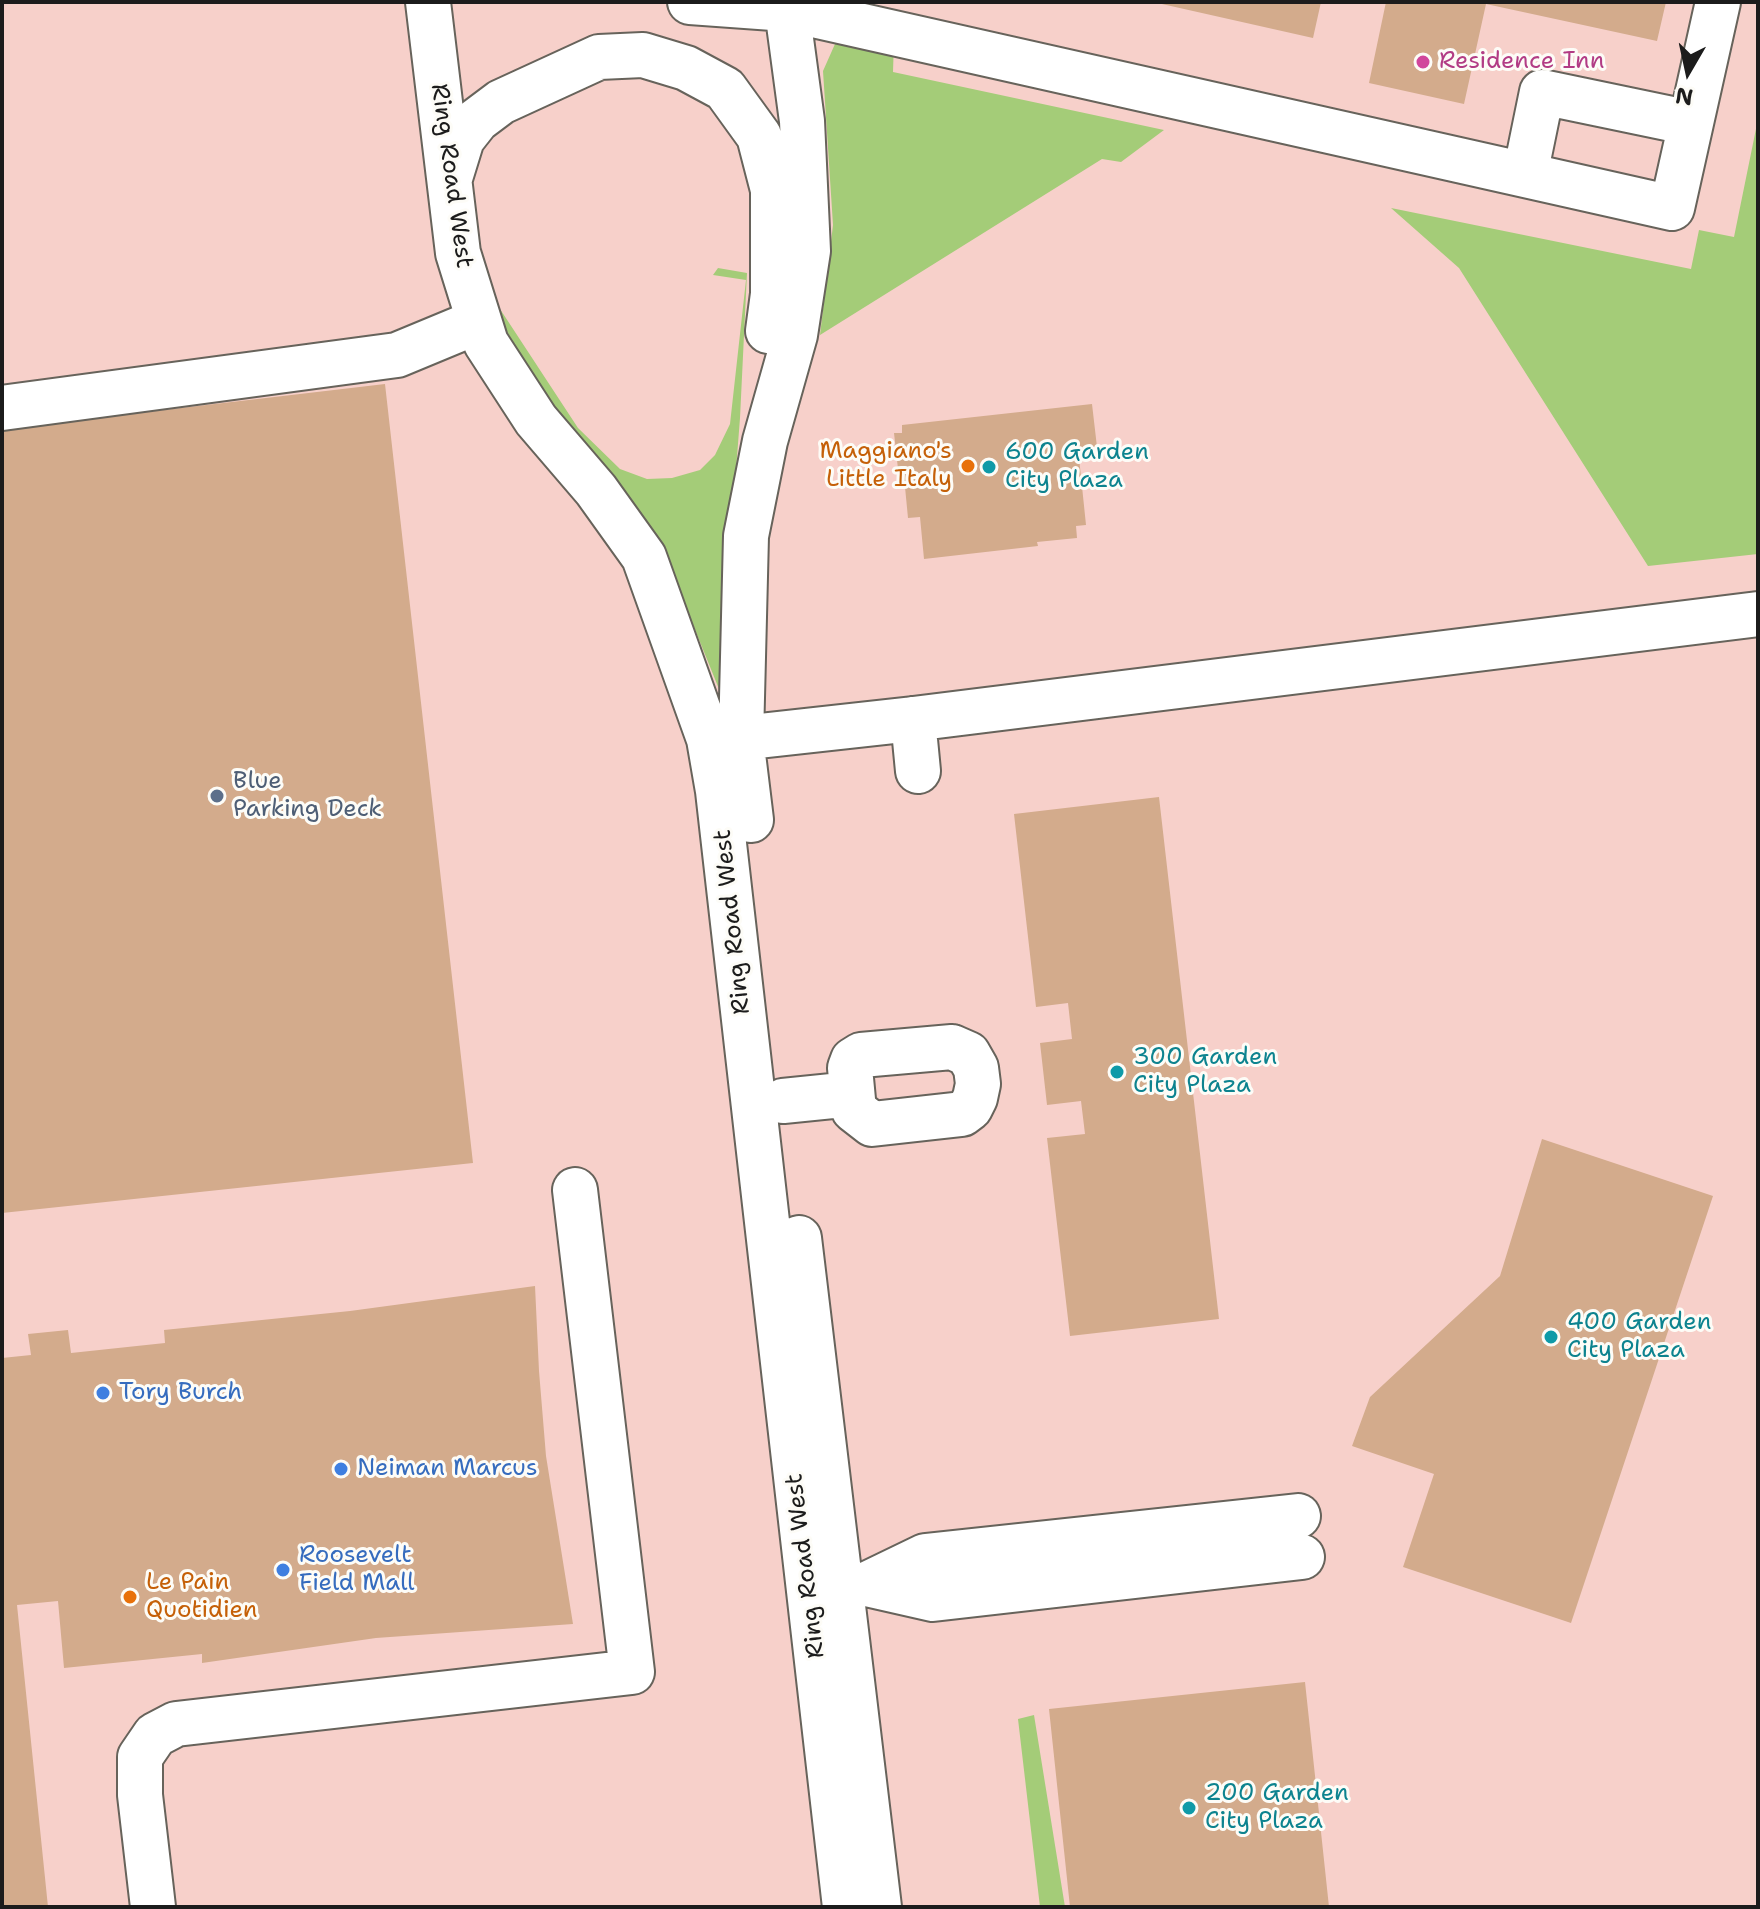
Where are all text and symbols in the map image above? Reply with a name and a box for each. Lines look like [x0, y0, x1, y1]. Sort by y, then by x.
north arrow [1648, 32, 1728, 112]
place label: Residence Inn [1439, 48, 1604, 76]
marker: Residence Inn [1414, 53, 1432, 71]
text: N [1673, 81, 1695, 112]
street label: Ring Road West [424, 82, 478, 270]
place label: Maggiano's Little Italy [820, 438, 952, 494]
place label: 600 Garden City Plaza [1005, 439, 1149, 495]
marker: Maggiano's Little Italy [959, 457, 977, 475]
marker: 600 Garden City Plaza [980, 458, 998, 476]
place label: Blue Parking Deck [233, 768, 382, 824]
marker: Blue Parking Deck [208, 787, 226, 805]
street label: Ring Road West [709, 828, 757, 1016]
place label: 300 Garden City Plaza [1133, 1044, 1277, 1100]
marker: 300 Garden City Plaza [1108, 1063, 1126, 1081]
place label: 400 Garden City Plaza [1567, 1309, 1711, 1365]
marker: 400 Garden City Plaza [1542, 1328, 1560, 1346]
place label: Tory Burch [119, 1379, 242, 1407]
marker: Tory Burch [94, 1384, 112, 1402]
place label: Neiman Marcus [357, 1455, 538, 1483]
marker: Neiman Marcus [332, 1460, 350, 1478]
street label: Ring Road West [780, 1472, 832, 1660]
place label: Roosevelt Field Mall [299, 1542, 415, 1598]
marker: Roosevelt Field Mall [274, 1561, 292, 1579]
place label: Le Pain Quotidien [146, 1569, 257, 1625]
marker: Le Pain Quotidien [121, 1588, 139, 1606]
place label: 200 Garden City Plaza [1205, 1780, 1349, 1836]
marker: 200 Garden City Plaza [1180, 1799, 1198, 1817]

